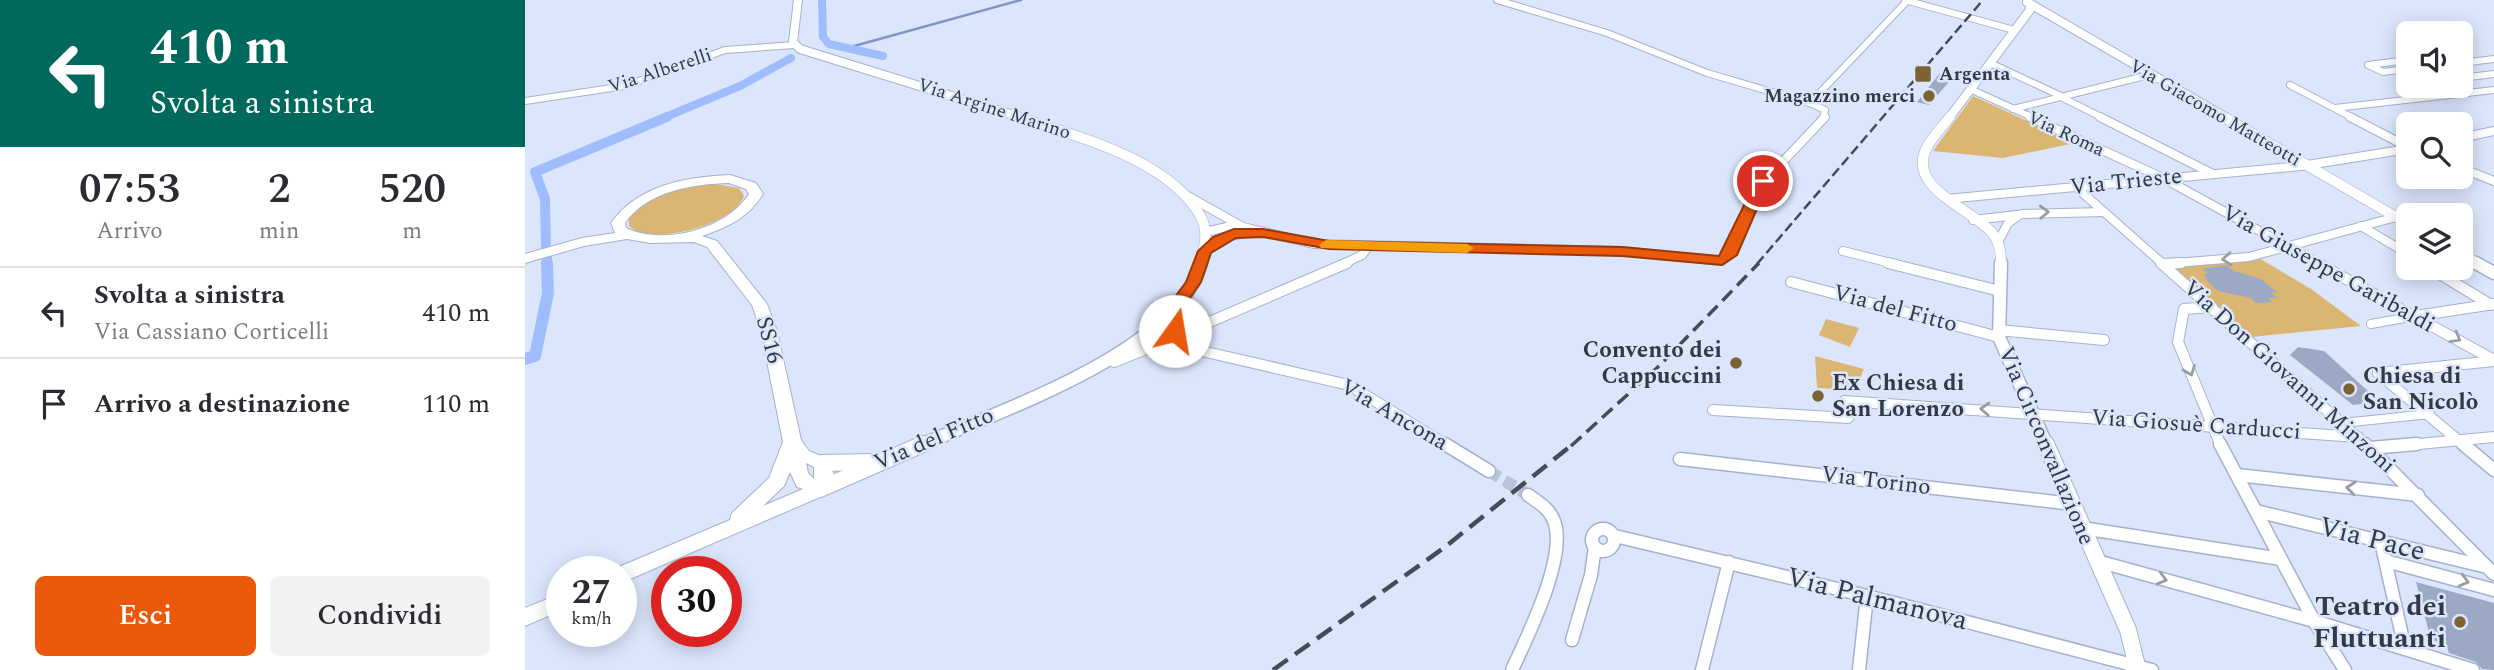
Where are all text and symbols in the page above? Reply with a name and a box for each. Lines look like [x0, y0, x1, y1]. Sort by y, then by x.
text: 410 m [150, 11, 289, 86]
map controls [2396, 21, 2473, 280]
button: sound [2396, 21, 2473, 98]
icon: left [35, 28, 126, 119]
street label: Via Alberelli [604, 41, 716, 101]
street label: Via Giacomo Matteotti [2124, 52, 2306, 174]
place label: Argenta [1939, 60, 2010, 89]
marker: Argenta [1913, 64, 1933, 84]
street label: Via Argine Marino [914, 71, 1074, 147]
text: Svolta a sinistra [150, 79, 374, 128]
place label: Magazzino merci [1764, 82, 1915, 111]
marker: Magazzino merci [1921, 88, 1937, 104]
street label: Via Roma [2023, 103, 2110, 165]
button: search [2396, 112, 2473, 189]
pin [1733, 151, 1793, 211]
text: 07:53 [79, 158, 180, 221]
text: 2 [268, 158, 290, 221]
text: 520 [378, 158, 446, 221]
street label: Via Trieste [2068, 159, 2184, 205]
icon: arrive [1744, 162, 1782, 200]
street label: Via Giuseppe Garibaldi [2215, 196, 2441, 342]
button: layers [2396, 203, 2473, 280]
one-way arrow [2039, 204, 2049, 220]
text: Arrivo [96, 214, 163, 249]
text: min [259, 214, 299, 249]
text: m [402, 214, 422, 249]
one-way arrow [2221, 252, 2232, 267]
street label: Via Don Giovanni Minzoni [2175, 272, 2403, 482]
text: Svolta a sinistra [94, 275, 285, 315]
street label: Via del Fitto [1829, 276, 1961, 342]
text: 410 m [422, 293, 490, 333]
icon: left [35, 294, 73, 332]
position arrow [1138, 294, 1212, 368]
street label: SS16 [746, 313, 792, 367]
text: Via Cassiano Corticelli [94, 315, 329, 350]
one-way arrow [2448, 330, 2461, 344]
place label: Convento dei Cappuccini [1583, 333, 1722, 394]
street label: Via Circonvallazione [1988, 341, 2104, 551]
marker: Convento dei Cappuccini [1728, 355, 1744, 371]
place label: Chiesa di San Nicolò [2363, 359, 2478, 420]
one-way arrow [2181, 365, 2195, 377]
place label: Ex Chiesa di San Lorenzo [1832, 366, 1964, 427]
street label: Via Ancona [1333, 370, 1455, 460]
marker: Chiesa di San Nicolò [2341, 381, 2357, 397]
text: Arrivo a destinazione [94, 384, 350, 424]
text: 110 m [422, 384, 490, 424]
icon: arrive [35, 385, 73, 423]
marker: Ex Chiesa di San Lorenzo [1810, 388, 1826, 404]
street label: Via del Fitto [868, 398, 1000, 480]
street label: Via Giosuè Carducci [2090, 400, 2302, 450]
one-way arrow [1979, 402, 1990, 417]
street label: Via Torino [1819, 457, 1933, 505]
one-way arrow [2345, 481, 2356, 496]
street label: Via Pace [2314, 505, 2430, 573]
speed limit sign: 30 [651, 556, 742, 647]
street label: Via Palmanova [1782, 556, 1972, 642]
text: 27 [572, 566, 611, 619]
one-way arrow [2156, 571, 2168, 585]
one-way arrow [2457, 573, 2469, 588]
button: Esci [35, 576, 256, 656]
button: Condividi [270, 576, 490, 656]
place label: Teatro dei Fluttuanti [2313, 585, 2446, 660]
text: km/h [571, 605, 612, 632]
marker: Teatro dei Fluttuanti [2452, 614, 2468, 630]

